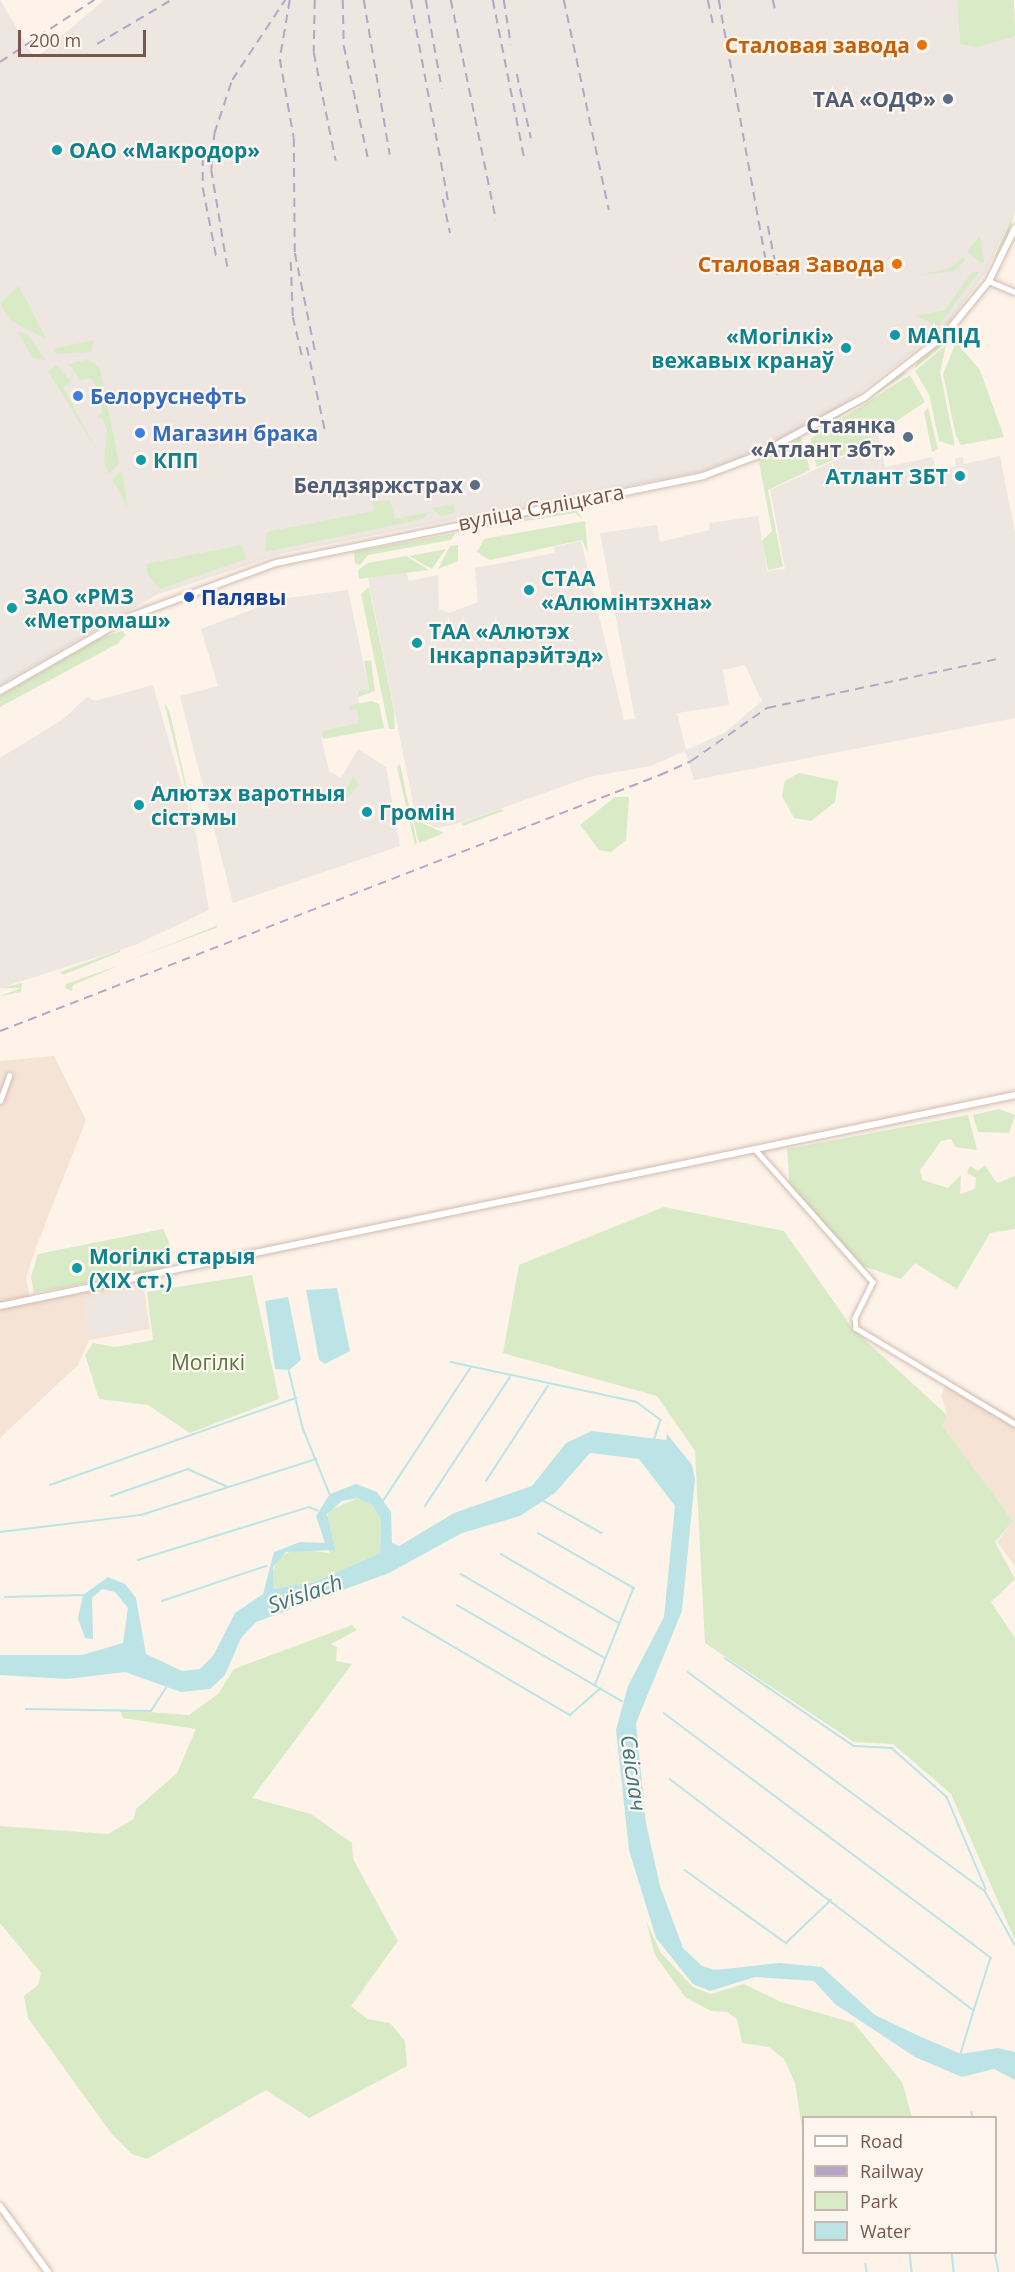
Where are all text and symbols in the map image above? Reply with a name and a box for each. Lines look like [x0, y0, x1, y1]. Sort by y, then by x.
scale bar [21, 18, 148, 56]
text: 200 m [29, 28, 81, 52]
place label: Сталовая завода [725, 32, 910, 58]
marker: Сталовая завода [915, 38, 929, 52]
place label: ТАА «ОДФ» [813, 86, 936, 112]
marker: ТАА «ОДФ» [941, 92, 955, 106]
place label: ОАО «Макродор» [69, 137, 260, 163]
marker: ОАО «Макродор» [50, 143, 64, 157]
place label: Сталовая Завода [698, 251, 885, 277]
marker: Сталовая Завода [890, 257, 904, 271]
place label: МАПІД [907, 322, 980, 348]
place label: «Могілкі» вежавых кранаў [651, 323, 834, 373]
marker: МАПІД [888, 328, 902, 342]
marker: «Могілкі» вежавых кранаў [839, 341, 853, 355]
place label: Белоруснефть [90, 383, 246, 409]
marker: Белоруснефть [71, 389, 85, 403]
place label: Стаянка «Атлант збт» [751, 412, 896, 462]
place label: Магазин брака [152, 420, 318, 446]
marker: Магазин брака [133, 426, 147, 440]
marker: Стаянка «Атлант збт» [901, 430, 915, 444]
place label: КПП [153, 447, 198, 473]
marker: КПП [134, 453, 148, 467]
place label: Атлант ЗБТ [826, 463, 948, 489]
marker: Атлант ЗБТ [953, 469, 967, 483]
place label: Белдзяржстрах [293, 472, 463, 498]
marker: Белдзяржстрах [468, 478, 482, 492]
street label: вуліца Сяліцкага [456, 479, 626, 535]
place label: СТАА «Алюмінтэхна» [541, 565, 712, 615]
place label: ЗАО «РМЗ «Метромаш» [24, 583, 171, 633]
marker: СТАА «Алюмінтэхна» [522, 583, 536, 597]
place label: Палявы [201, 584, 286, 610]
marker: Палявы [182, 590, 196, 604]
marker: ЗАО «РМЗ «Метромаш» [5, 601, 19, 615]
place label: ТАА «Алютэх Інкарпарэйтэд» [429, 618, 604, 668]
marker: ТАА «Алютэх Інкарпарэйтэд» [410, 636, 424, 650]
place label: Алютэх варотныя сістэмы [151, 780, 345, 830]
marker: Алютэх варотныя сістэмы [132, 798, 146, 812]
place label: Громін [379, 799, 455, 825]
marker: Громін [360, 805, 374, 819]
place label: Могілкі старыя (XIX ст.) [89, 1243, 255, 1293]
marker: Могілкі старыя (XIX ст.) [70, 1261, 84, 1275]
park label: Могілкі [171, 1349, 245, 1375]
water label: Svislach [264, 1568, 346, 1618]
water label: Свіслач [616, 1733, 652, 1813]
legend [802, 2116, 997, 2254]
text: Road [860, 2129, 903, 2153]
text: Railway [860, 2159, 923, 2183]
text: Park [860, 2189, 898, 2213]
text: Water [860, 2219, 911, 2243]

